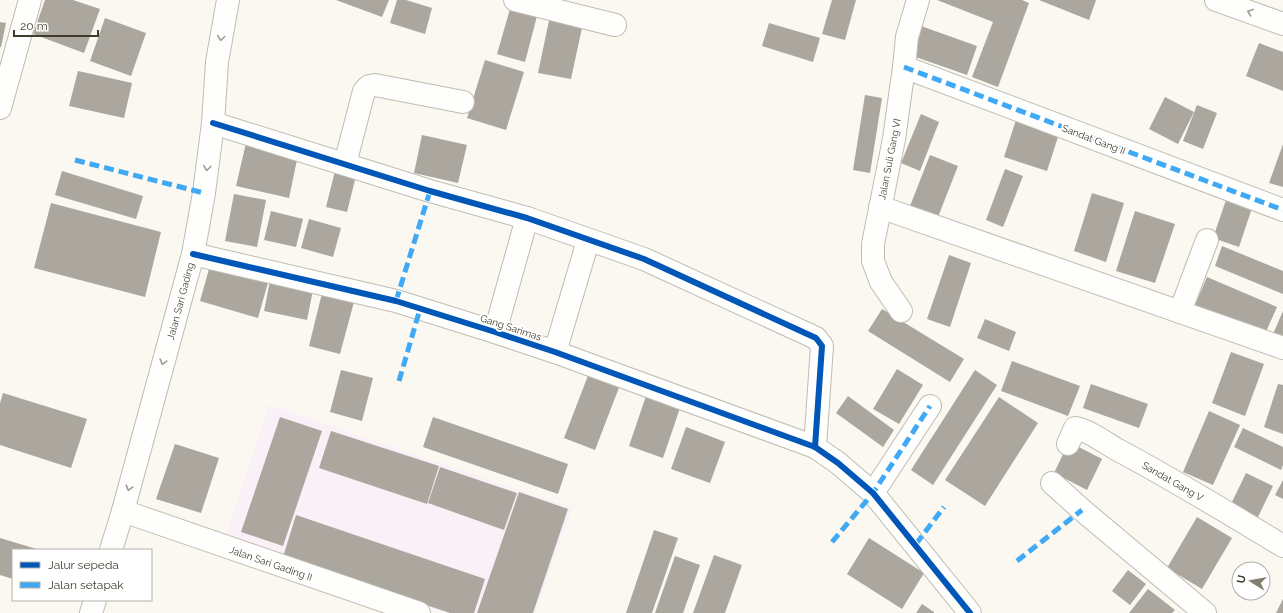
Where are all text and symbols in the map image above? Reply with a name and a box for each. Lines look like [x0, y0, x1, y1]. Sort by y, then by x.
one-way arrow [1246, 8, 1253, 17]
scale bar [14, 12, 98, 38]
text: 20 m [20, 19, 48, 33]
one-way arrow [217, 35, 226, 41]
street label: Jalan Suli Gang VI [876, 118, 903, 201]
street label: Sandat Gang II [1061, 122, 1127, 157]
one-way arrow [203, 165, 212, 171]
street label: Jalan Sari Gading [165, 261, 196, 341]
street label: Gang Sarimas [479, 312, 543, 343]
one-way arrow [159, 359, 168, 366]
street label: Sandat Gang V [1140, 460, 1205, 503]
one-way arrow [126, 485, 134, 491]
street label: Jalan Sari Gading II [228, 544, 314, 583]
legend [12, 549, 152, 601]
text: Jalur sepeda [48, 558, 119, 572]
north arrow [1231, 561, 1271, 601]
text: U [1235, 574, 1249, 584]
text: Jalan setapak [48, 578, 124, 592]

